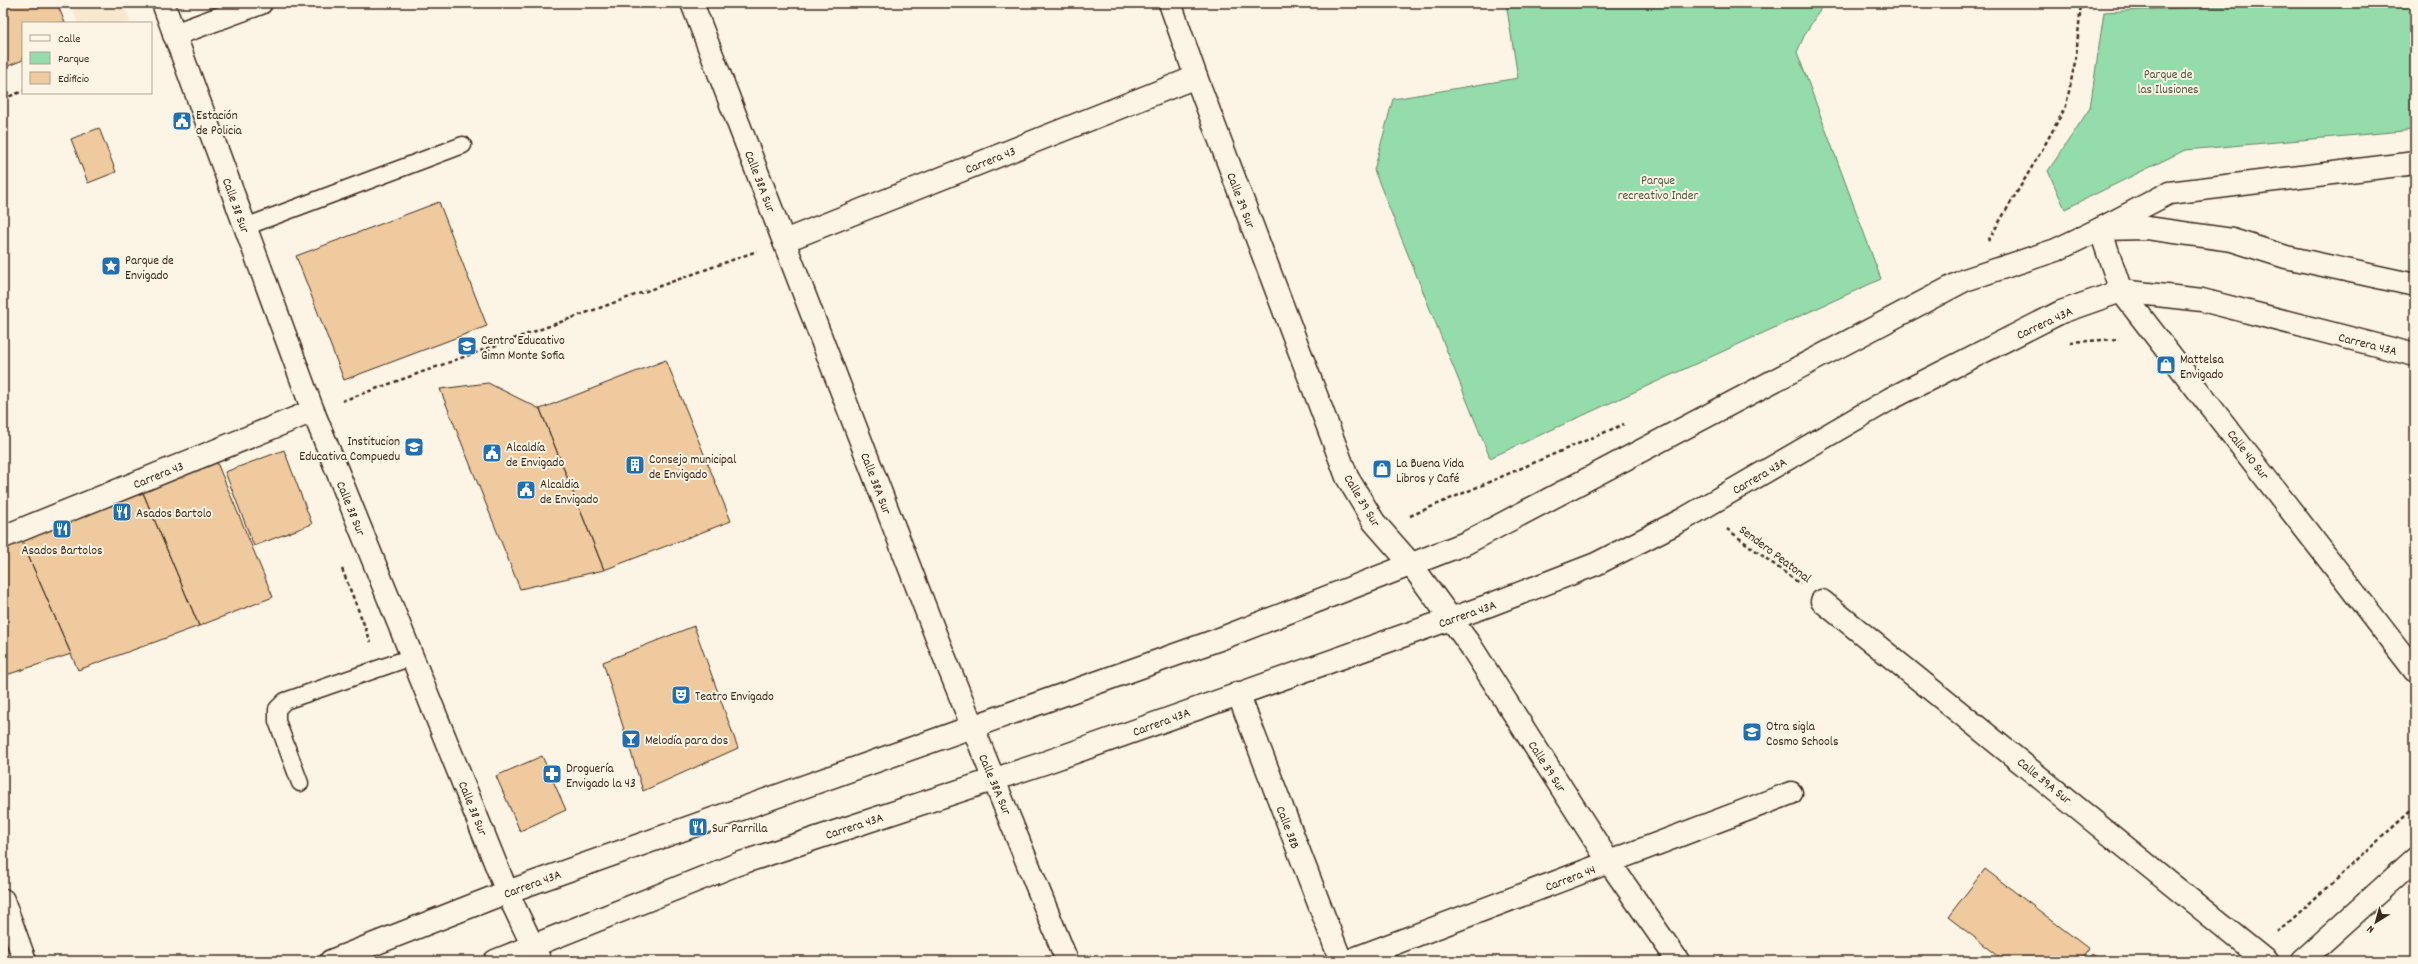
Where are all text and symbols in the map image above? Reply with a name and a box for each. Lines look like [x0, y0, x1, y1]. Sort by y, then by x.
legend [22, 22, 152, 94]
text: Calle [58, 31, 81, 48]
text: Parque [58, 51, 89, 68]
park label: Parque de las Ilusiones [2137, 66, 2199, 100]
text: Edificio [58, 71, 89, 88]
place label: Estación de Policia [196, 107, 243, 141]
public building icon: Estación de Policia [171, 110, 193, 132]
street label: Carrera 43 [963, 143, 1019, 180]
street label: Calle 38A Sur [738, 148, 779, 216]
street label: Calle 39 Sur [1220, 170, 1259, 232]
park label: Parque recreativo Inder [1618, 172, 1698, 206]
street label: Calle 38 Sur [216, 176, 253, 236]
place label: Parque de Envigado [125, 252, 174, 286]
place icon: Parque de Envigado [100, 255, 122, 277]
street label: Carrera 43A [2014, 303, 2076, 346]
street label: Carrera 43A [2336, 329, 2399, 362]
place label: Centro Educativo Gimn Monte Sofia [481, 332, 565, 366]
school or university icon: Centro Educativo Gimn Monte Sofia [456, 335, 478, 357]
place label: Mattelsa Envigado [2180, 351, 2225, 385]
shop icon: Mattelsa Envigado [2155, 354, 2177, 376]
street label: Calle 40 Sur [2221, 426, 2273, 485]
place label: Institucion Educativa Compuedu [299, 433, 400, 467]
school or university icon: Institucion Educativa Compuedu [403, 436, 425, 458]
place label: Alcaldía de Envigado [506, 439, 564, 473]
public building icon: Alcaldía de Envigado [481, 442, 503, 464]
street label: Calle 38A Sur [854, 450, 895, 518]
place label: Consejo municipal de Envigado [649, 451, 736, 485]
building icon: Consejo municipal de Envigado [624, 454, 646, 476]
street label: Carrera 43A [1729, 454, 1791, 500]
place label: La Buena Vida Libros y Café [1396, 455, 1465, 489]
street label: Carrera 43 [131, 458, 187, 495]
shop icon: La Buena Vida Libros y Café [1371, 458, 1393, 480]
street label: Calle 39 Sur [1338, 471, 1384, 531]
place label: Alcaldia de Envigado [540, 476, 598, 510]
street label: Calle 38 Sur [330, 479, 369, 539]
public building icon: Alcaldia de Envigado [515, 479, 537, 501]
restaurant icon: Asados Bartolo [111, 501, 133, 523]
place label: Asados Bartolo [136, 505, 212, 524]
restaurant icon: Asados Bartolos [51, 518, 73, 540]
street label: Sendero Peatonal [1734, 521, 1815, 589]
place label: Asados Bartolos [21, 542, 103, 561]
street label: Carrera 43A [1436, 597, 1499, 634]
theatre icon: Teatro Envigado [670, 684, 692, 706]
place label: Teatro Envigado [695, 688, 774, 707]
street label: Carrera 43A [1130, 704, 1193, 743]
place label: Otra sigla Cosmo Schools [1766, 718, 1838, 752]
school or university icon: Otra sigla Cosmo Schools [1741, 721, 1763, 743]
bar icon: Melodía para dos [620, 728, 642, 750]
place label: Melodía para dos [645, 732, 728, 751]
street label: Calle 39 Sur [1522, 738, 1570, 797]
street label: Calle 38A Sur [972, 752, 1015, 819]
street label: Calle 39A Sur [2012, 754, 2075, 810]
place label: Droguería Envigado la 43 [566, 760, 636, 794]
pharmacy icon: Droguería Envigado la 43 [541, 763, 563, 785]
street label: Calle 38 Sur [452, 779, 491, 839]
street label: Calle 38B [1270, 804, 1304, 852]
street label: Carrera 43A [823, 809, 886, 846]
restaurant icon: Sur Parrilla [687, 816, 709, 838]
place label: Sur Parrilla [712, 820, 768, 839]
street label: Carrera 44 [1543, 861, 1599, 898]
street label: Carrera 43A [501, 866, 564, 905]
north arrow [2356, 902, 2396, 942]
text: N [2364, 920, 2378, 936]

